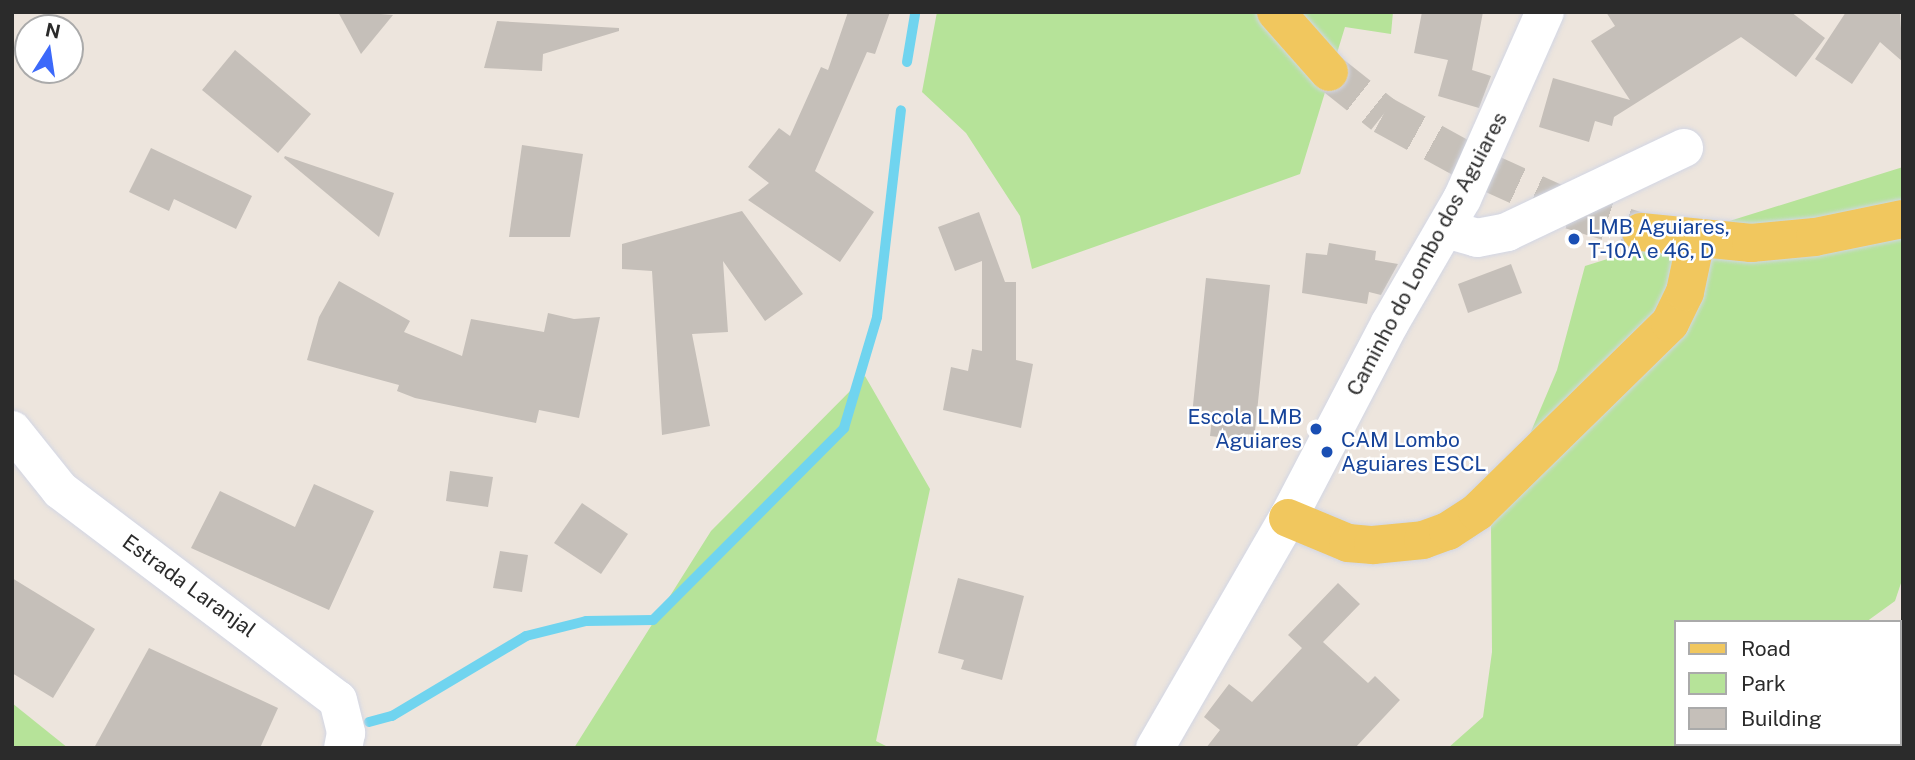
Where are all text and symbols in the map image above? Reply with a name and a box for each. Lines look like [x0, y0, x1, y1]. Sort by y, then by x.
north arrow [14, 14, 84, 84]
text: N [43, 18, 62, 43]
street label: Caminho do Lombo dos Aguiares [1341, 108, 1513, 400]
place label: LMB Aguiares, T-10A e 46, D [1588, 214, 1730, 264]
marker: LMB Aguiares, T-10A e 46, D [1566, 231, 1582, 247]
place label: Escola LMB Aguiares [1188, 404, 1302, 454]
marker: Escola LMB Aguiares [1308, 421, 1324, 437]
place label: CAM Lombo Aguiares ESCL [1341, 427, 1487, 477]
marker: CAM Lombo Aguiares ESCL [1319, 444, 1335, 460]
street label: Estrada Laranjal [117, 529, 261, 643]
legend [1674, 620, 1901, 746]
text: Road [1741, 636, 1791, 661]
text: Park [1741, 671, 1786, 696]
text: Building [1741, 706, 1822, 731]

